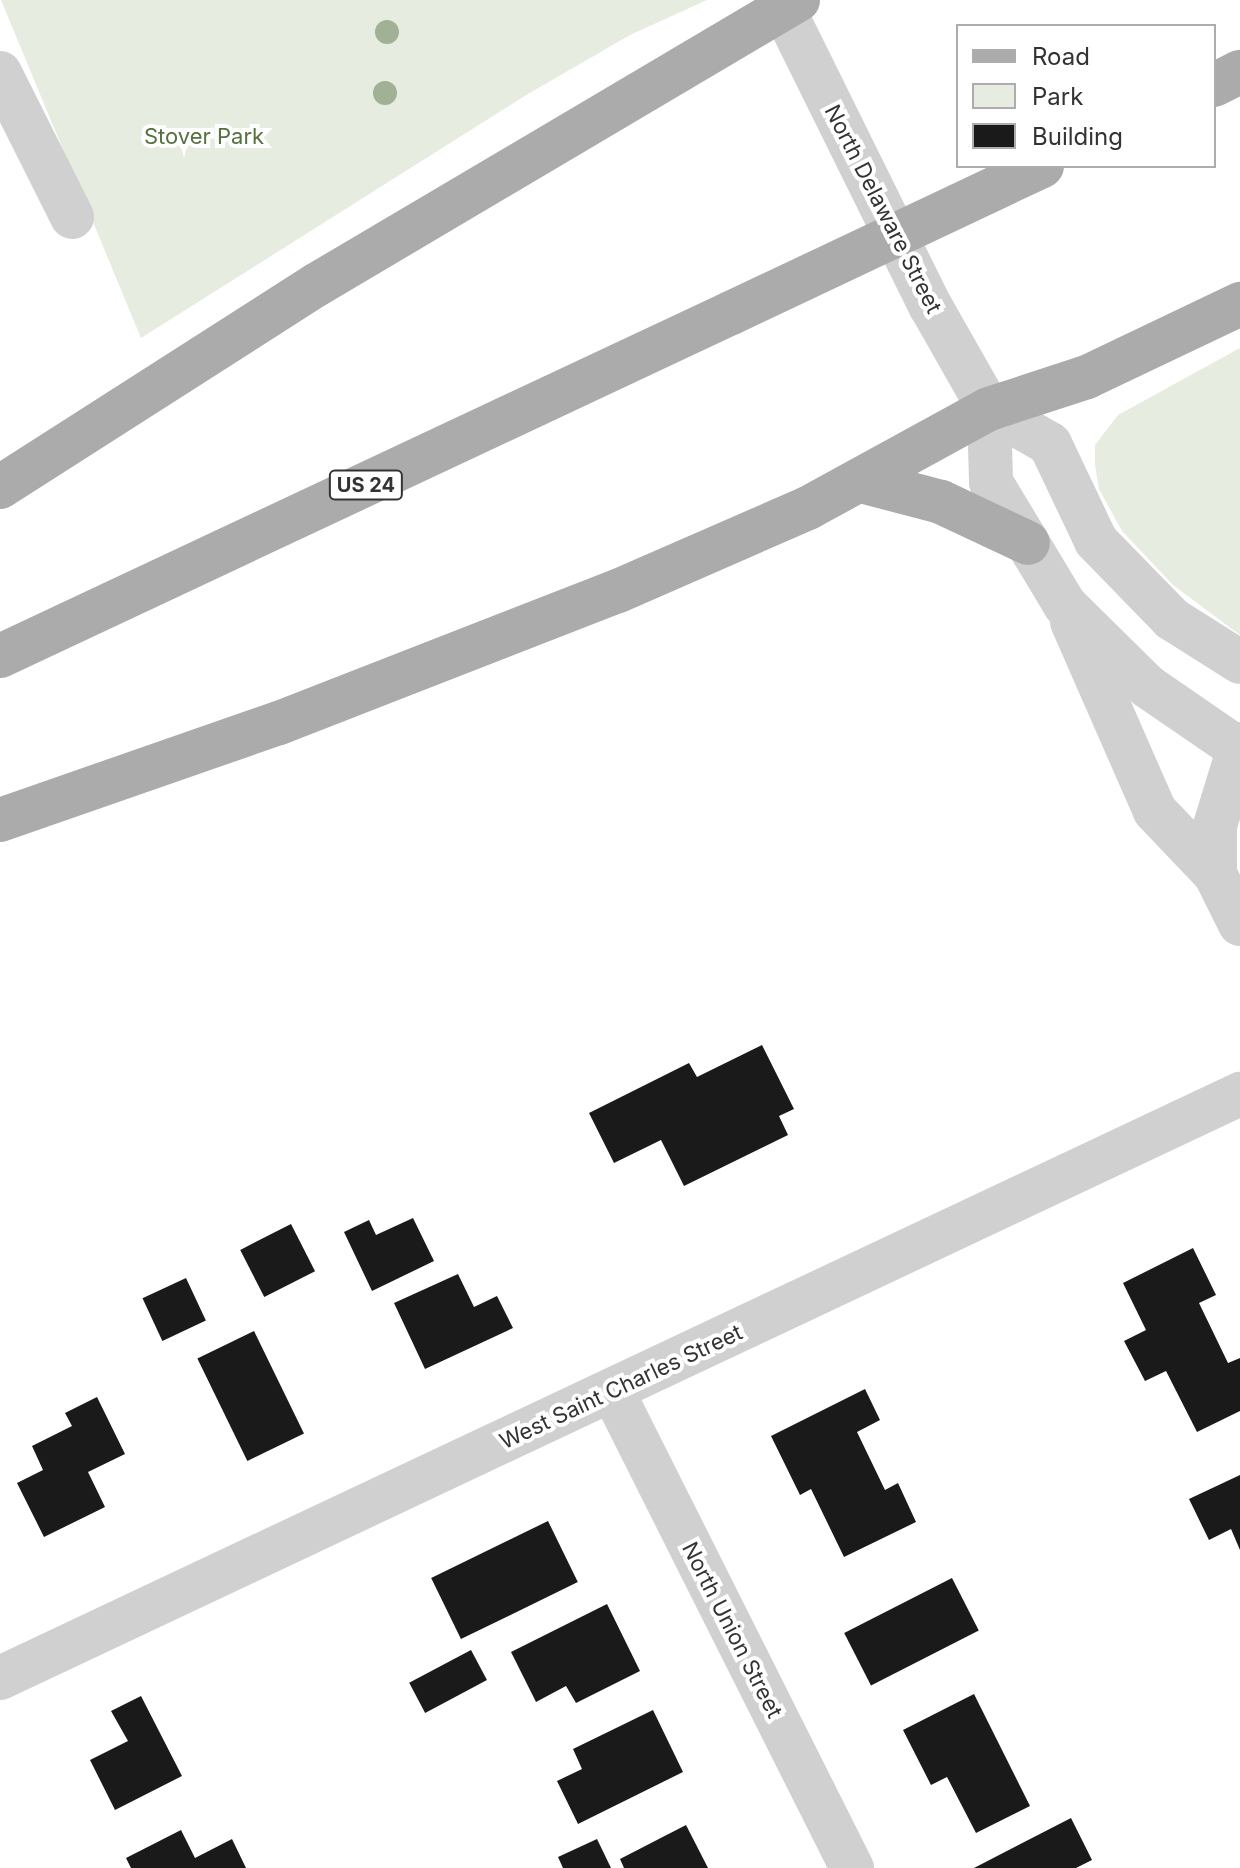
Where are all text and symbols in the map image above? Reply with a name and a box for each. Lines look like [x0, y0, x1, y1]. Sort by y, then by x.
legend [956, 24, 1216, 168]
text: Road [1032, 42, 1090, 71]
text: Park [1032, 82, 1083, 111]
street label: North Delaware Street [819, 100, 947, 318]
text: Building [1032, 122, 1123, 151]
park label: Stover Park [144, 124, 264, 150]
road number: US 24 [328, 469, 404, 501]
street label: West Saint Charles Street [495, 1319, 747, 1455]
street label: North Union Street [676, 1538, 788, 1722]

